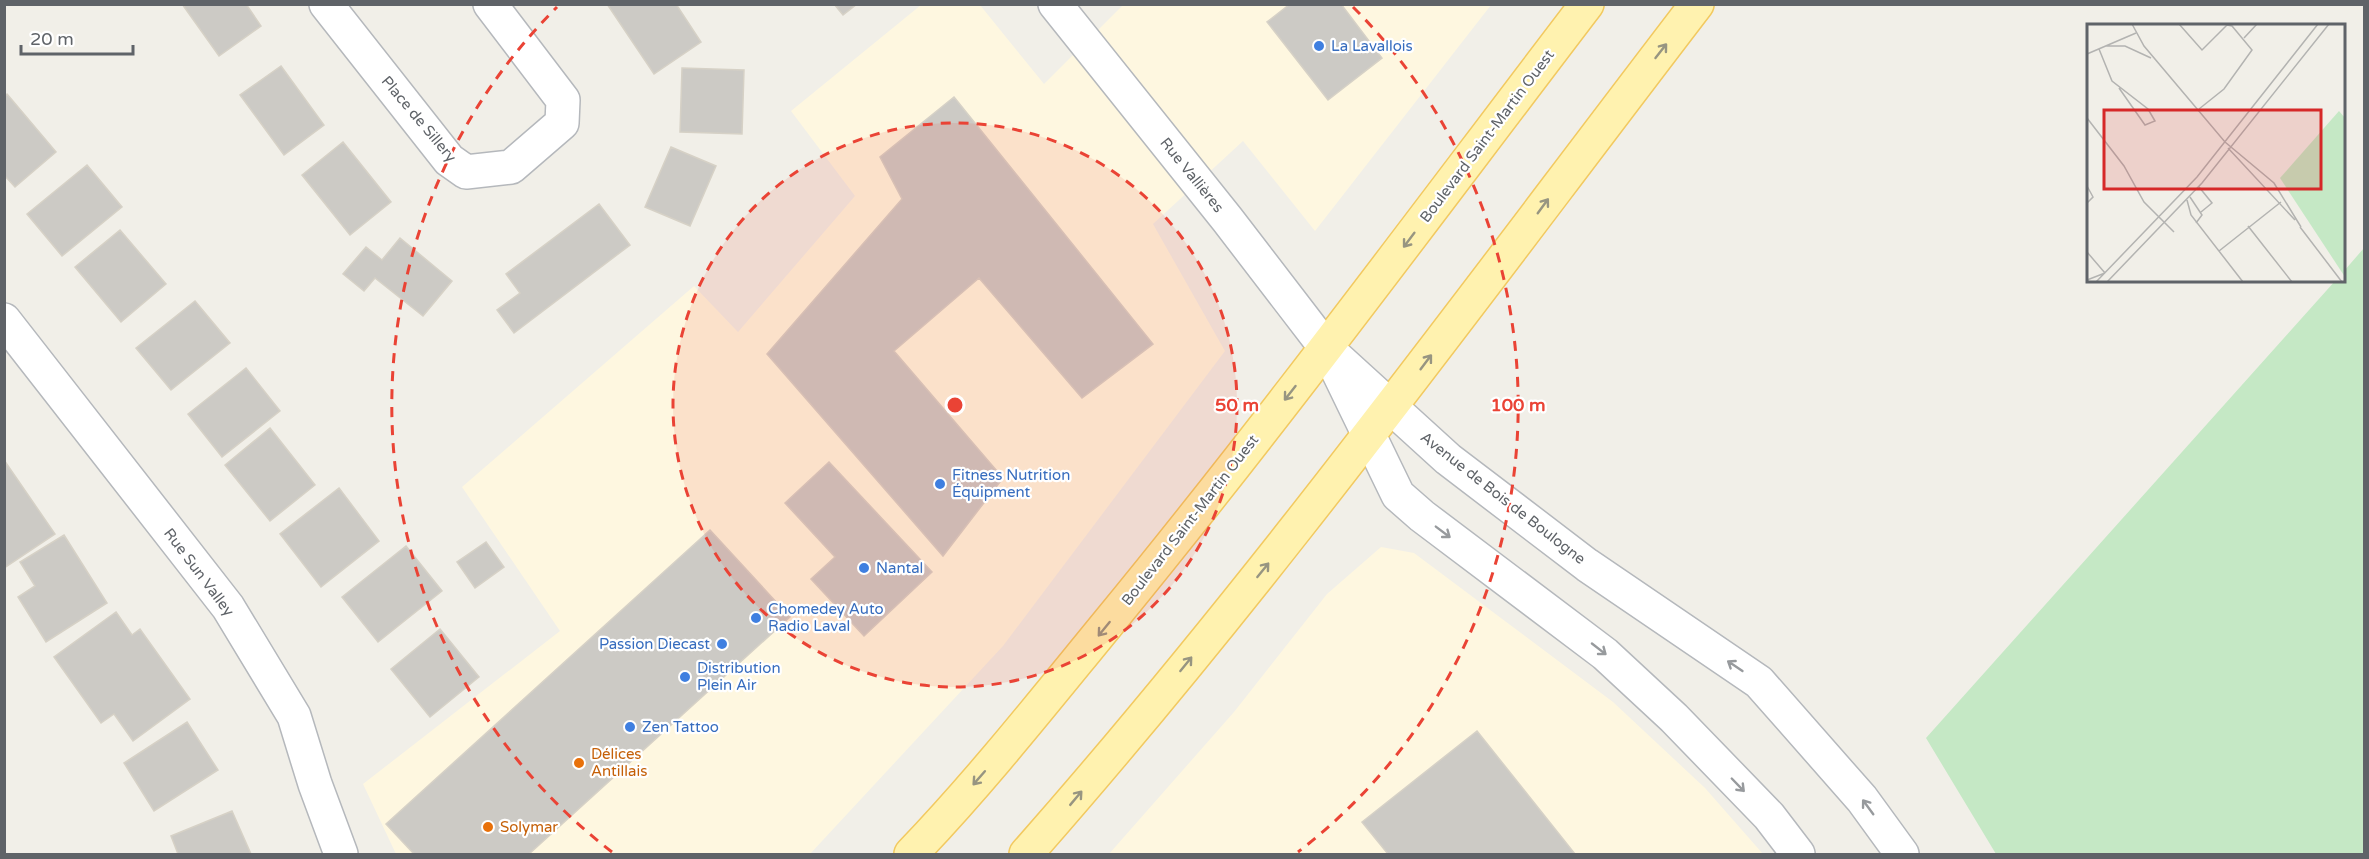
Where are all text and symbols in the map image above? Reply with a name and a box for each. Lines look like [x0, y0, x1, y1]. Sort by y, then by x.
scale bar [21, 18, 134, 56]
inset map [2087, 24, 2345, 282]
text: 20 m [30, 28, 74, 50]
place label: La Lavallois [1331, 37, 1413, 55]
marker: La Lavallois [1312, 39, 1326, 53]
one-way arrow [1655, 43, 1668, 59]
street label: Boulevard Saint-Martin Ouest [1416, 46, 1558, 226]
street label: Place de Sillery [378, 72, 460, 166]
street label: Rue Vallières [1156, 134, 1228, 216]
one-way arrow [1537, 198, 1549, 214]
one-way arrow [1403, 231, 1416, 247]
one-way arrow [1420, 354, 1433, 370]
one-way arrow [1284, 385, 1296, 401]
text: 50 m [1215, 394, 1259, 416]
text: 100 m [1490, 394, 1546, 416]
centre of rings [945, 395, 965, 415]
street label: Avenue de Bois de Boulogne [1417, 428, 1589, 568]
street label: Boulevard Saint-Martin Ouest [1118, 431, 1262, 609]
place label: Fitness Nutrition Équipment [952, 466, 1070, 501]
marker: Fitness Nutrition Équipment [933, 477, 947, 491]
street label: Rue Sun Valley [160, 524, 238, 620]
one-way arrow [1435, 525, 1451, 538]
place label: Nantal [876, 559, 923, 577]
marker: Nantal [857, 561, 871, 575]
one-way arrow [1256, 562, 1269, 578]
place label: Chomedey Auto Radio Laval [768, 600, 884, 635]
marker: Chomedey Auto Radio Laval [749, 611, 763, 625]
one-way arrow [1097, 620, 1110, 636]
place label: Passion Diecast [599, 635, 710, 653]
marker: Passion Diecast [715, 637, 729, 651]
one-way arrow [1590, 643, 1606, 656]
one-way arrow [1179, 657, 1193, 672]
place label: Distribution Plein Air [697, 659, 781, 694]
one-way arrow [1727, 659, 1744, 671]
marker: Distribution Plein Air [678, 670, 692, 684]
place label: Zen Tattoo [642, 718, 719, 736]
marker: Zen Tattoo [623, 720, 637, 734]
place label: Délices Antillais [591, 745, 647, 780]
marker: Délices Antillais [572, 756, 586, 770]
one-way arrow [972, 770, 986, 785]
one-way arrow [1731, 777, 1746, 792]
one-way arrow [1069, 791, 1083, 806]
one-way arrow [1862, 799, 1874, 816]
place label: Solymar [500, 818, 558, 836]
marker: Solymar [481, 820, 495, 834]

